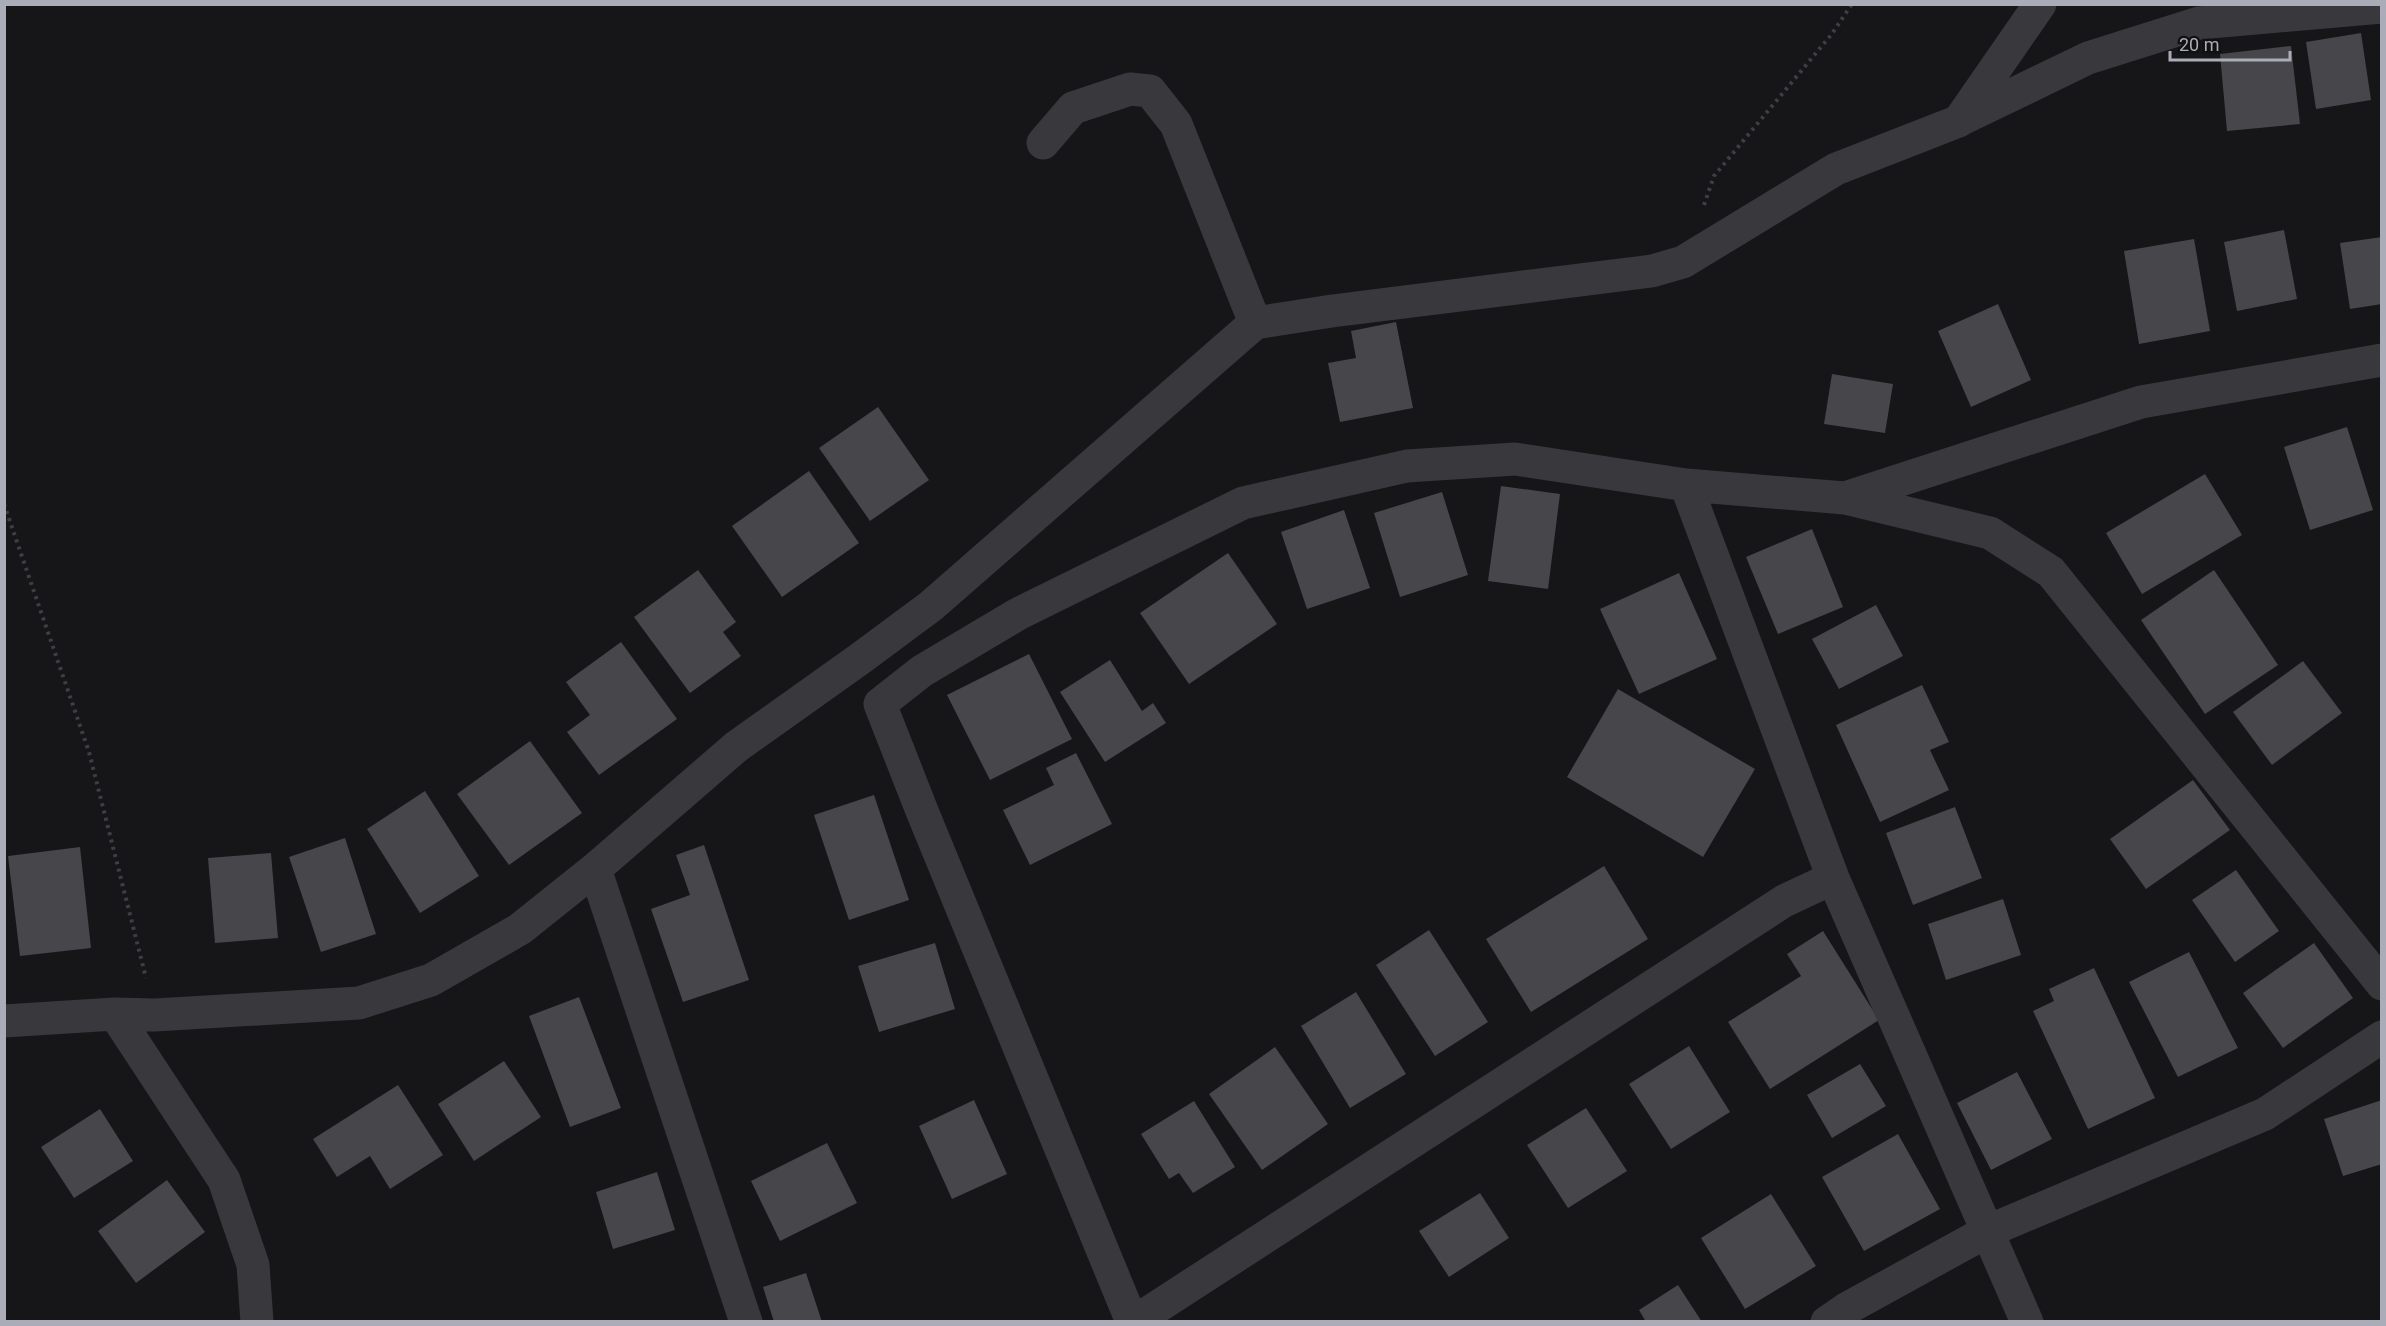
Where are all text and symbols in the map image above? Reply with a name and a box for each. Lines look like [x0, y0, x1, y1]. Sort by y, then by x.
scale bar [2170, 24, 2290, 62]
text: 20 m [2179, 34, 2219, 55]

